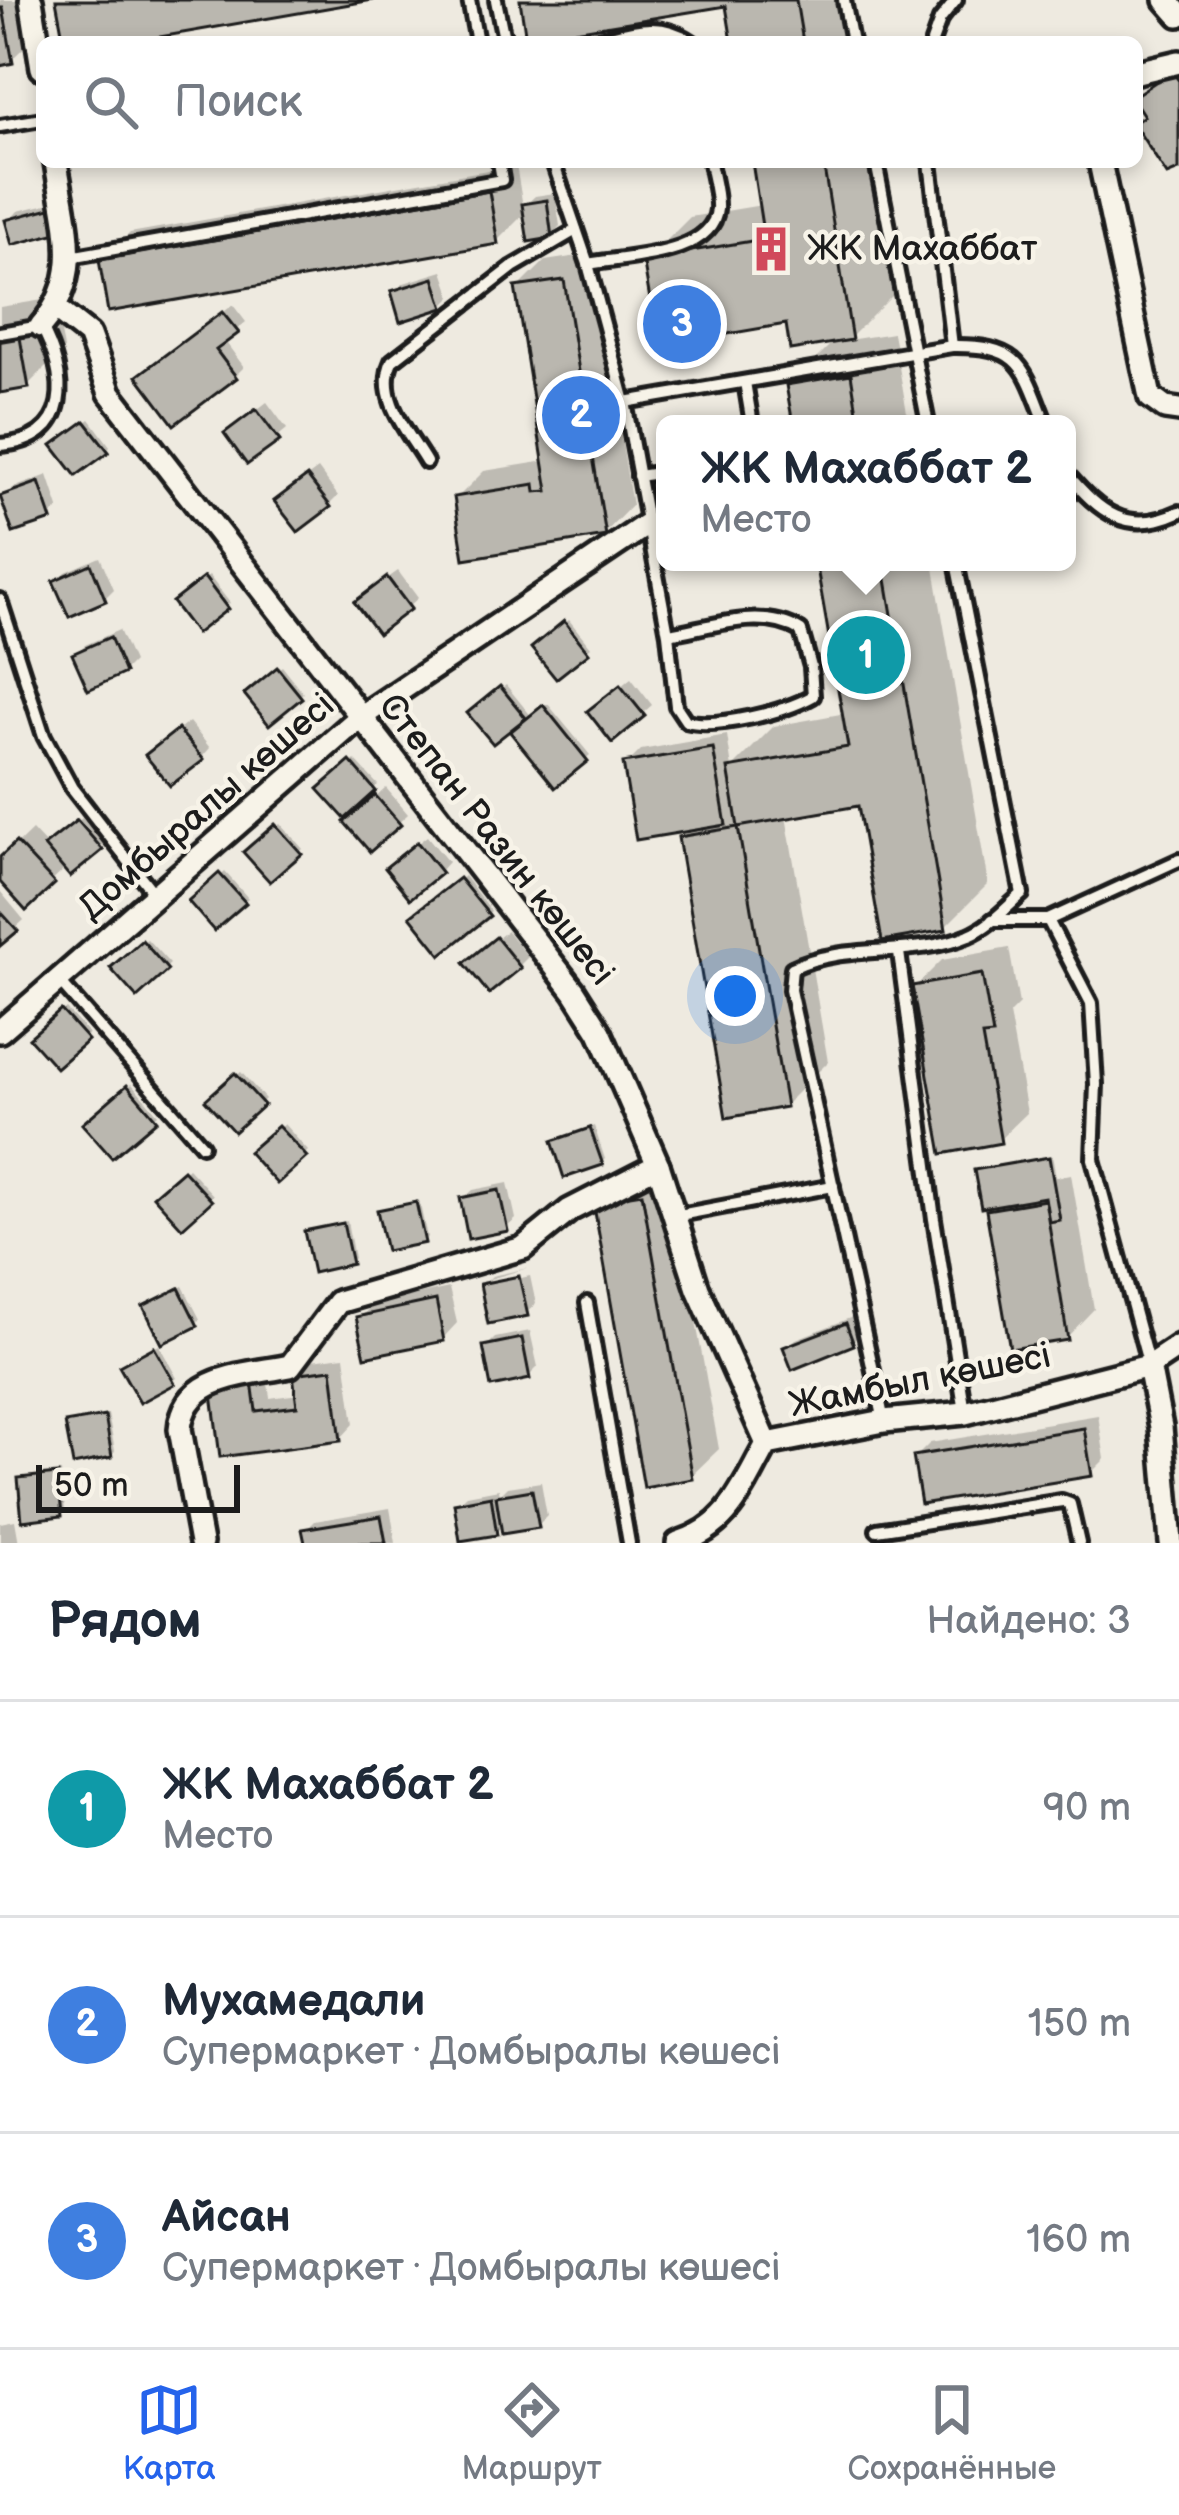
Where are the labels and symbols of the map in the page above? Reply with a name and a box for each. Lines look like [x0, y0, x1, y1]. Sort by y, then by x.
building icon: ЖК Махаббат [746, 224, 796, 274]
place label: ЖК Махаббат [807, 228, 1038, 271]
pin: 3 [643, 279, 721, 369]
pin: 2 [542, 370, 620, 460]
pin: 1 [827, 610, 905, 700]
street label: Домбыралы көшесі [71, 684, 343, 930]
street label: Степан Разин көшесі [369, 686, 623, 994]
your location [705, 966, 765, 1026]
street label: Жамбыл көшесі [786, 1335, 1054, 1427]
scale bar [36, 1459, 240, 1512]

